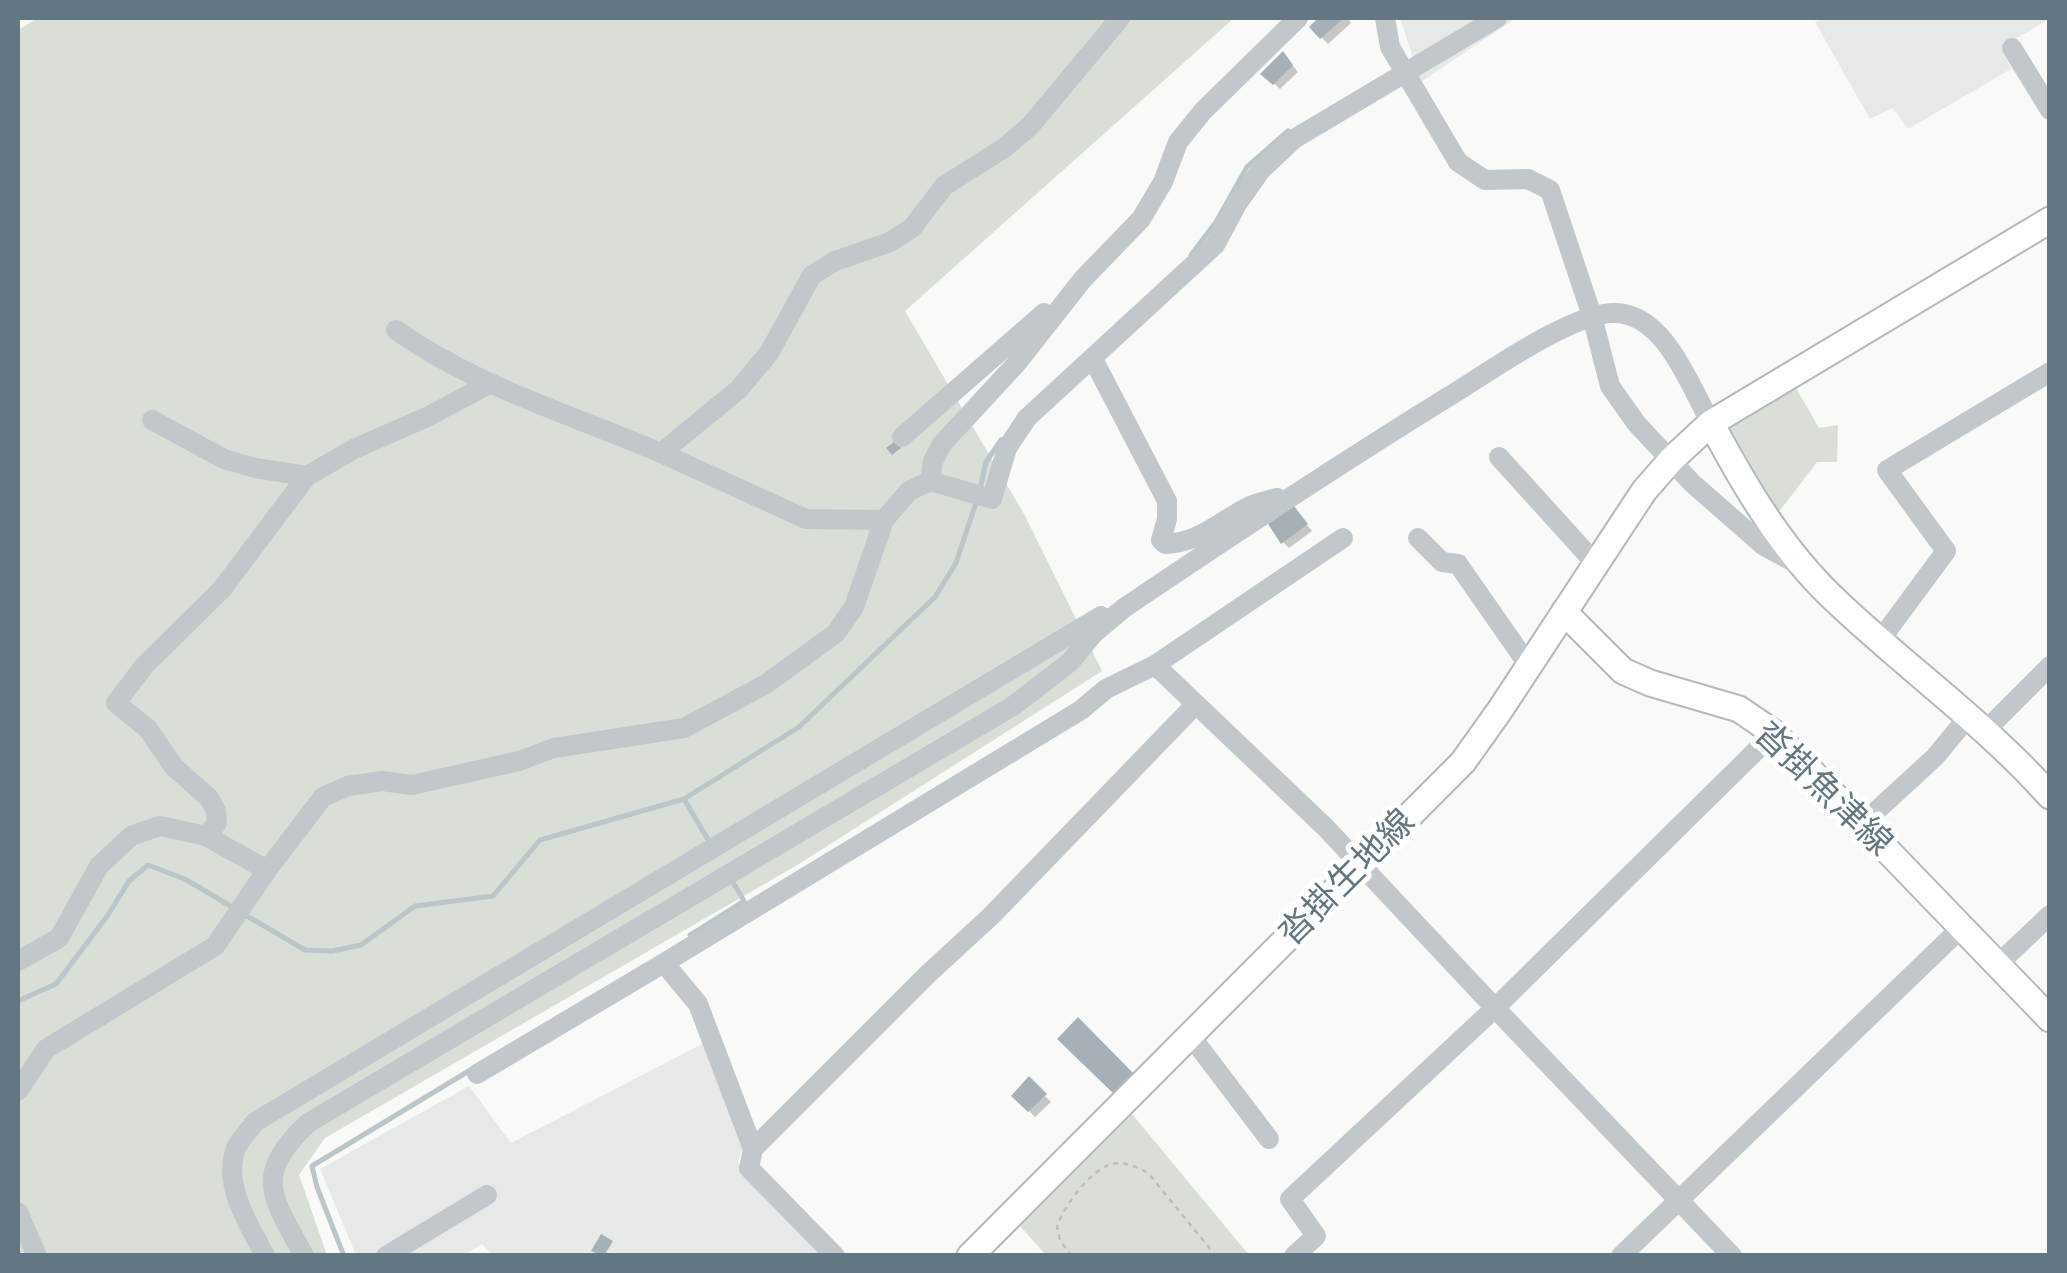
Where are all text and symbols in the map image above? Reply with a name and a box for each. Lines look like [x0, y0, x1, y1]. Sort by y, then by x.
street label: 沓掛魚津線 [1745, 713, 1901, 865]
street label: 沓掛生地線 [1270, 801, 1424, 955]

